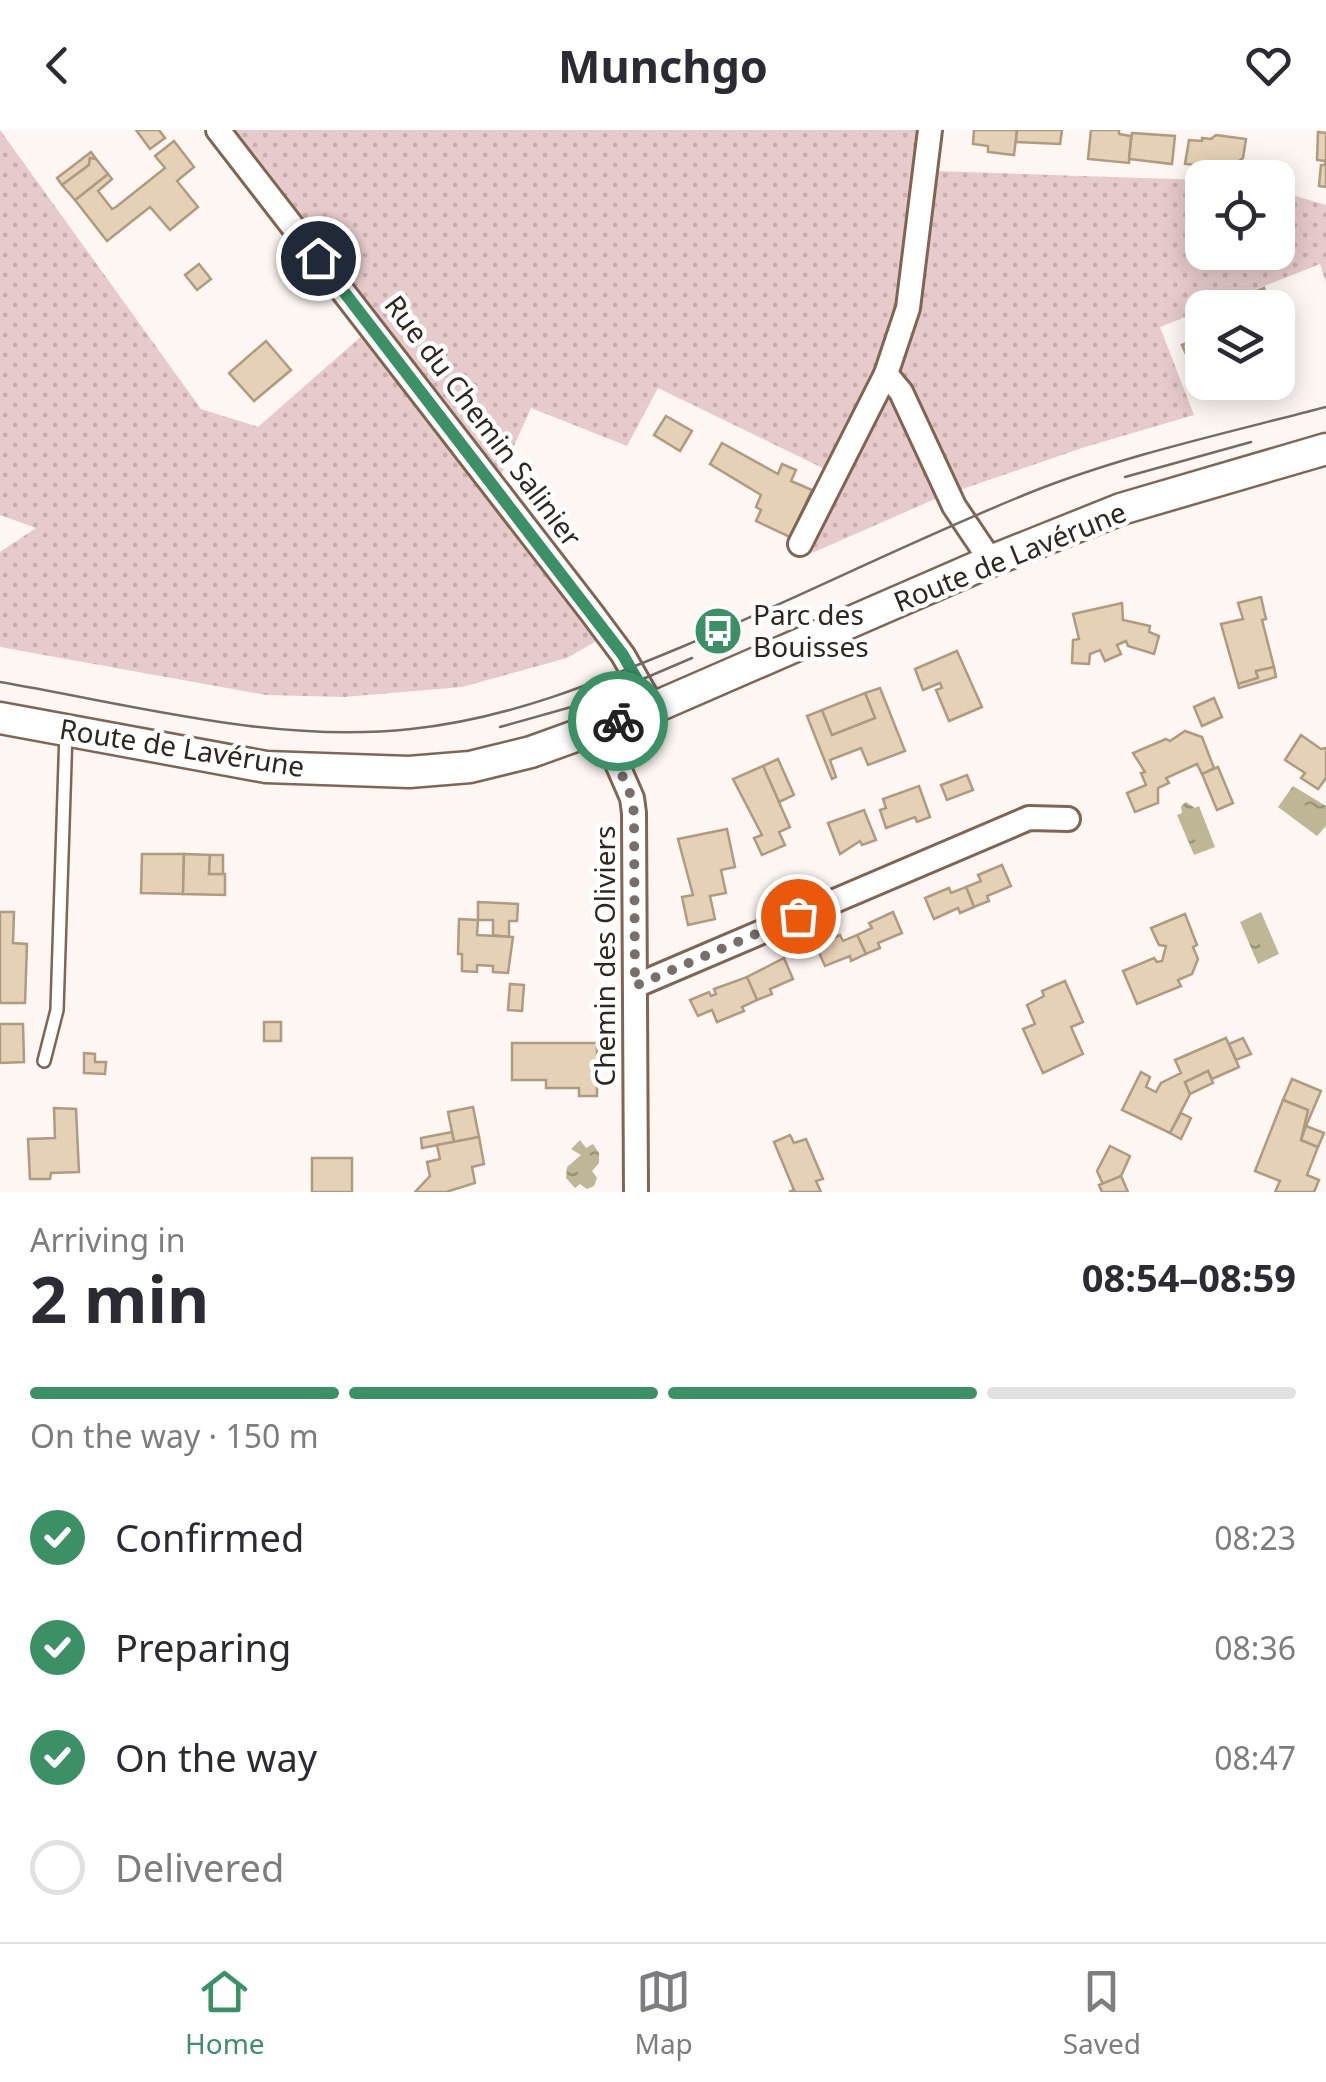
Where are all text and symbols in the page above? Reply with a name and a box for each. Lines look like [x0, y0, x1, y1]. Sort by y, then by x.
text: Munchgo [558, 35, 768, 96]
icon: back [30, 38, 85, 93]
icon: heart [1241, 38, 1296, 93]
map controls [1185, 160, 1295, 400]
button: locate [1185, 160, 1295, 270]
pin [276, 216, 361, 301]
icon: home [291, 231, 346, 286]
street label: Rue du Chemin Salinier [377, 287, 591, 554]
button: layers [1185, 290, 1295, 400]
street label: Route de Lavérune [888, 492, 1131, 620]
place label: Parc des Bouisses [753, 595, 869, 665]
bus stop icon: Parc des Bouisses [692, 605, 744, 657]
courier [568, 671, 668, 771]
icon: bike [591, 694, 646, 749]
street label: Route de Lavérune [57, 709, 307, 785]
street label: Chemin des Oliviers [585, 825, 623, 1087]
pin [756, 874, 841, 959]
icon: bag [771, 889, 826, 944]
text: Arriving in [30, 1218, 185, 1261]
text: 08:54–08:59 [1082, 1251, 1296, 1303]
text: 2 min [30, 1254, 209, 1342]
text: On the way · 150 m [30, 1414, 319, 1457]
icon: check [30, 1510, 85, 1565]
text: Confirmed [115, 1511, 304, 1563]
text: 08:23 [1214, 1516, 1296, 1559]
icon: check [30, 1620, 85, 1675]
text: Preparing [115, 1621, 291, 1673]
text: 08:36 [1214, 1626, 1296, 1669]
icon: check [30, 1730, 85, 1785]
text: On the way [115, 1731, 317, 1783]
text: 08:47 [1214, 1736, 1296, 1779]
text: Delivered [115, 1841, 284, 1893]
tab: Home [185, 1964, 265, 2062]
tab: Map [635, 1964, 693, 2062]
tab: Saved [1063, 1964, 1141, 2062]

